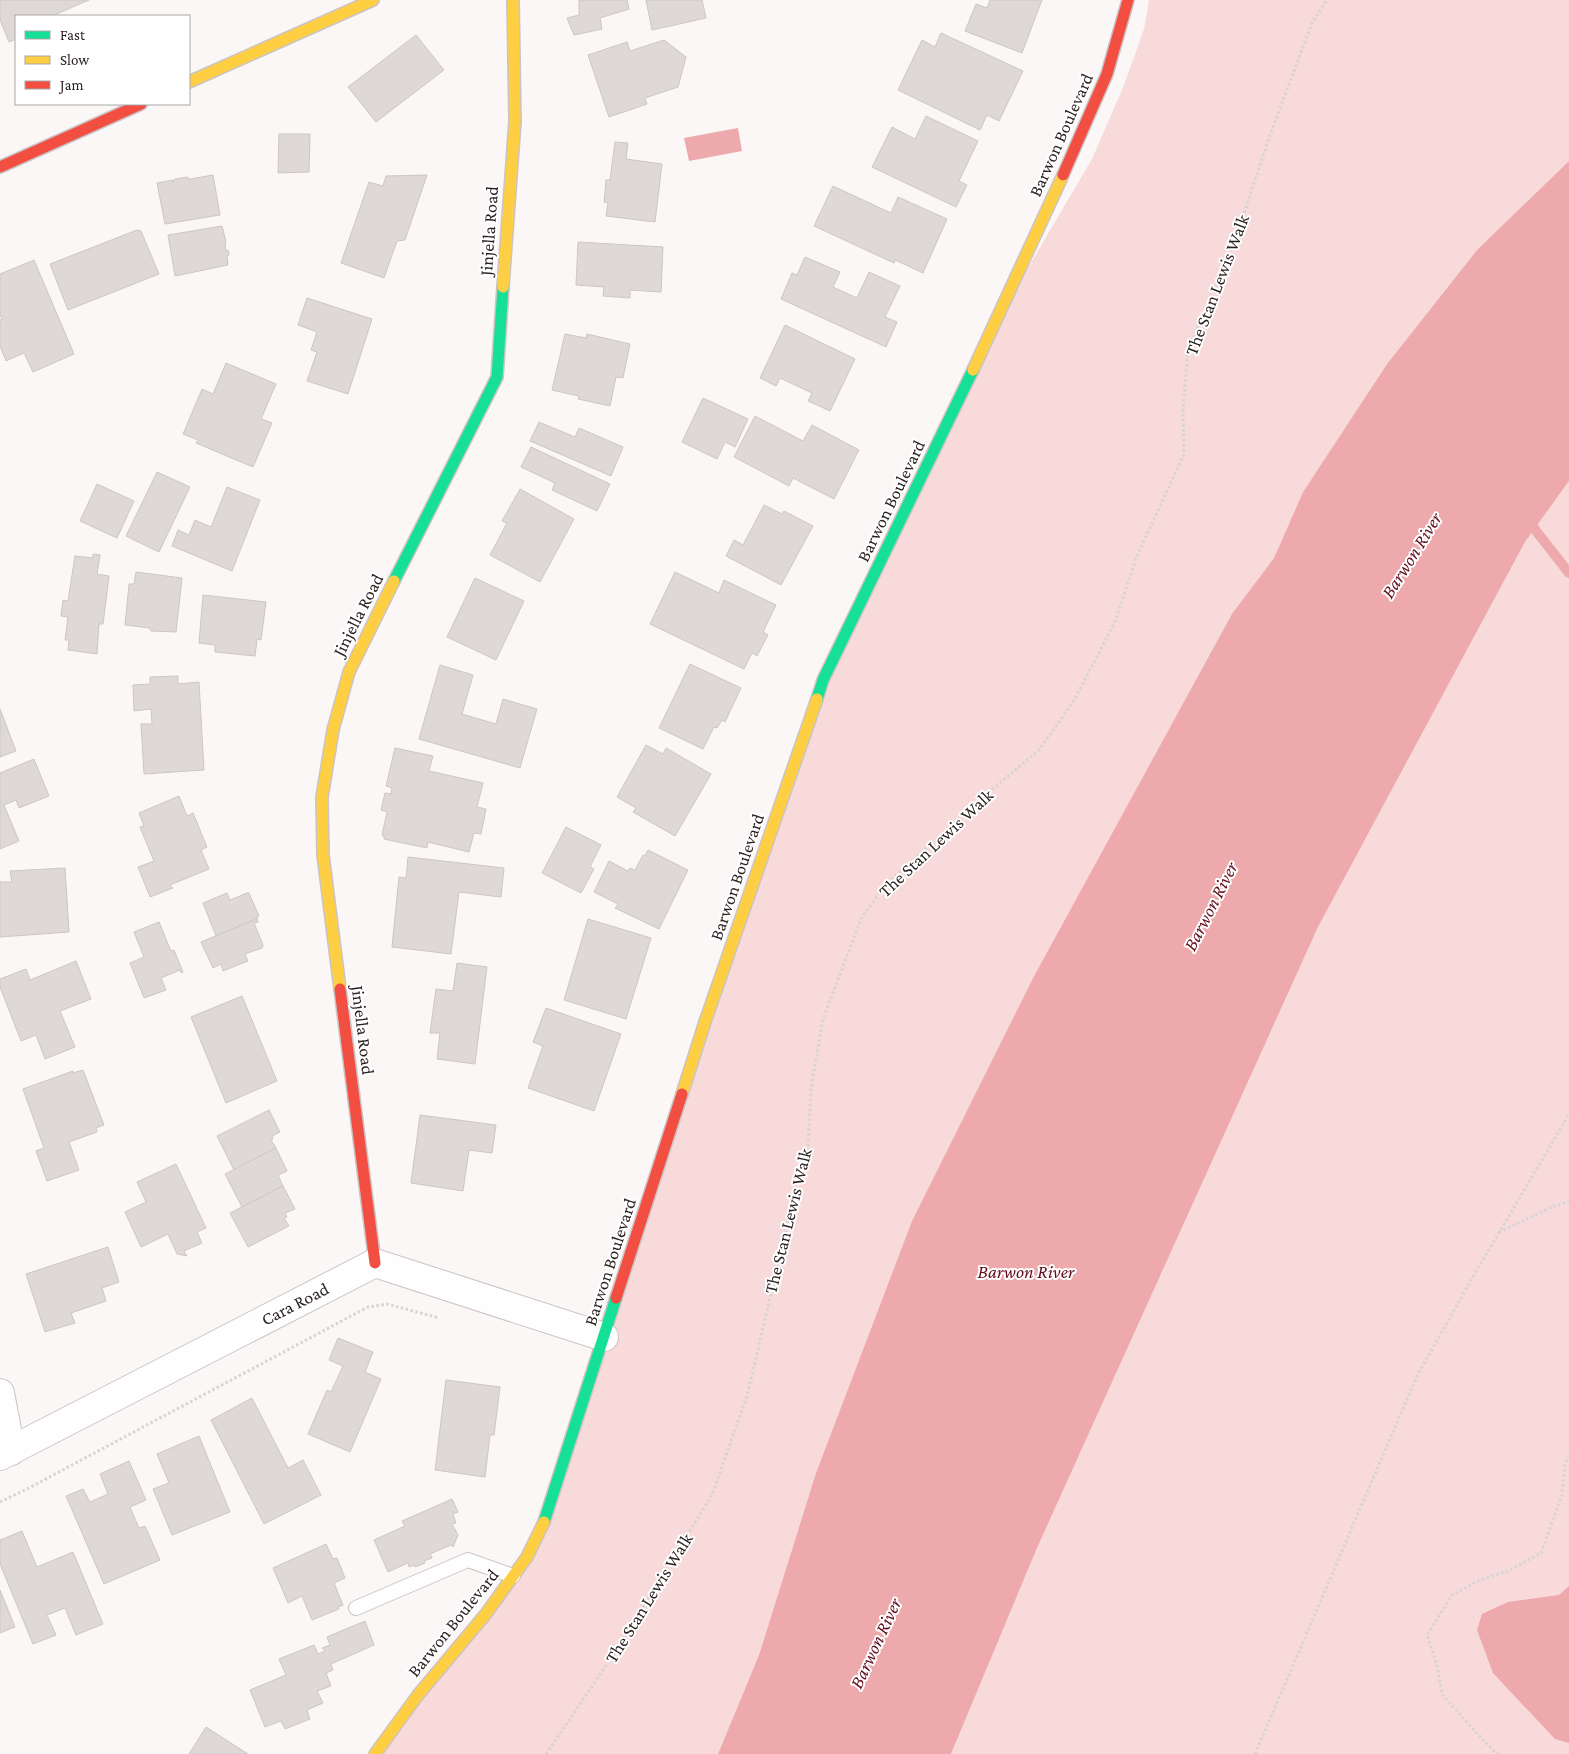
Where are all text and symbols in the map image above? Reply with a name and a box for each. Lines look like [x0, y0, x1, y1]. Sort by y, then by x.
legend [15, 15, 190, 105]
text: Fast [60, 27, 86, 43]
text: Slow [60, 52, 90, 68]
street label: Barwon Boulevard [1025, 70, 1097, 200]
text: Jam [58, 77, 83, 94]
street label: Jinjella Road [476, 185, 503, 279]
street label: The Stan Lewis Walk [1181, 211, 1253, 358]
street label: Barwon Boulevard [853, 437, 929, 565]
water label: Barwon River [1377, 507, 1447, 602]
street label: Jinjella Road [328, 570, 388, 662]
street label: The Stan Lewis Walk [875, 785, 998, 901]
street label: Barwon Boulevard [706, 811, 768, 943]
water label: Barwon River [1179, 857, 1242, 954]
street label: Jinjella Road [346, 982, 378, 1076]
street label: The Stan Lewis Walk [760, 1146, 816, 1296]
street label: Barwon Boulevard [580, 1195, 640, 1328]
water label: Barwon River [978, 1261, 1076, 1282]
street label: Cara Road [258, 1278, 333, 1330]
street label: The Stan Lewis Walk [601, 1529, 697, 1667]
street label: Barwon Boulevard [404, 1565, 503, 1681]
water label: Barwon River [845, 1594, 906, 1692]

